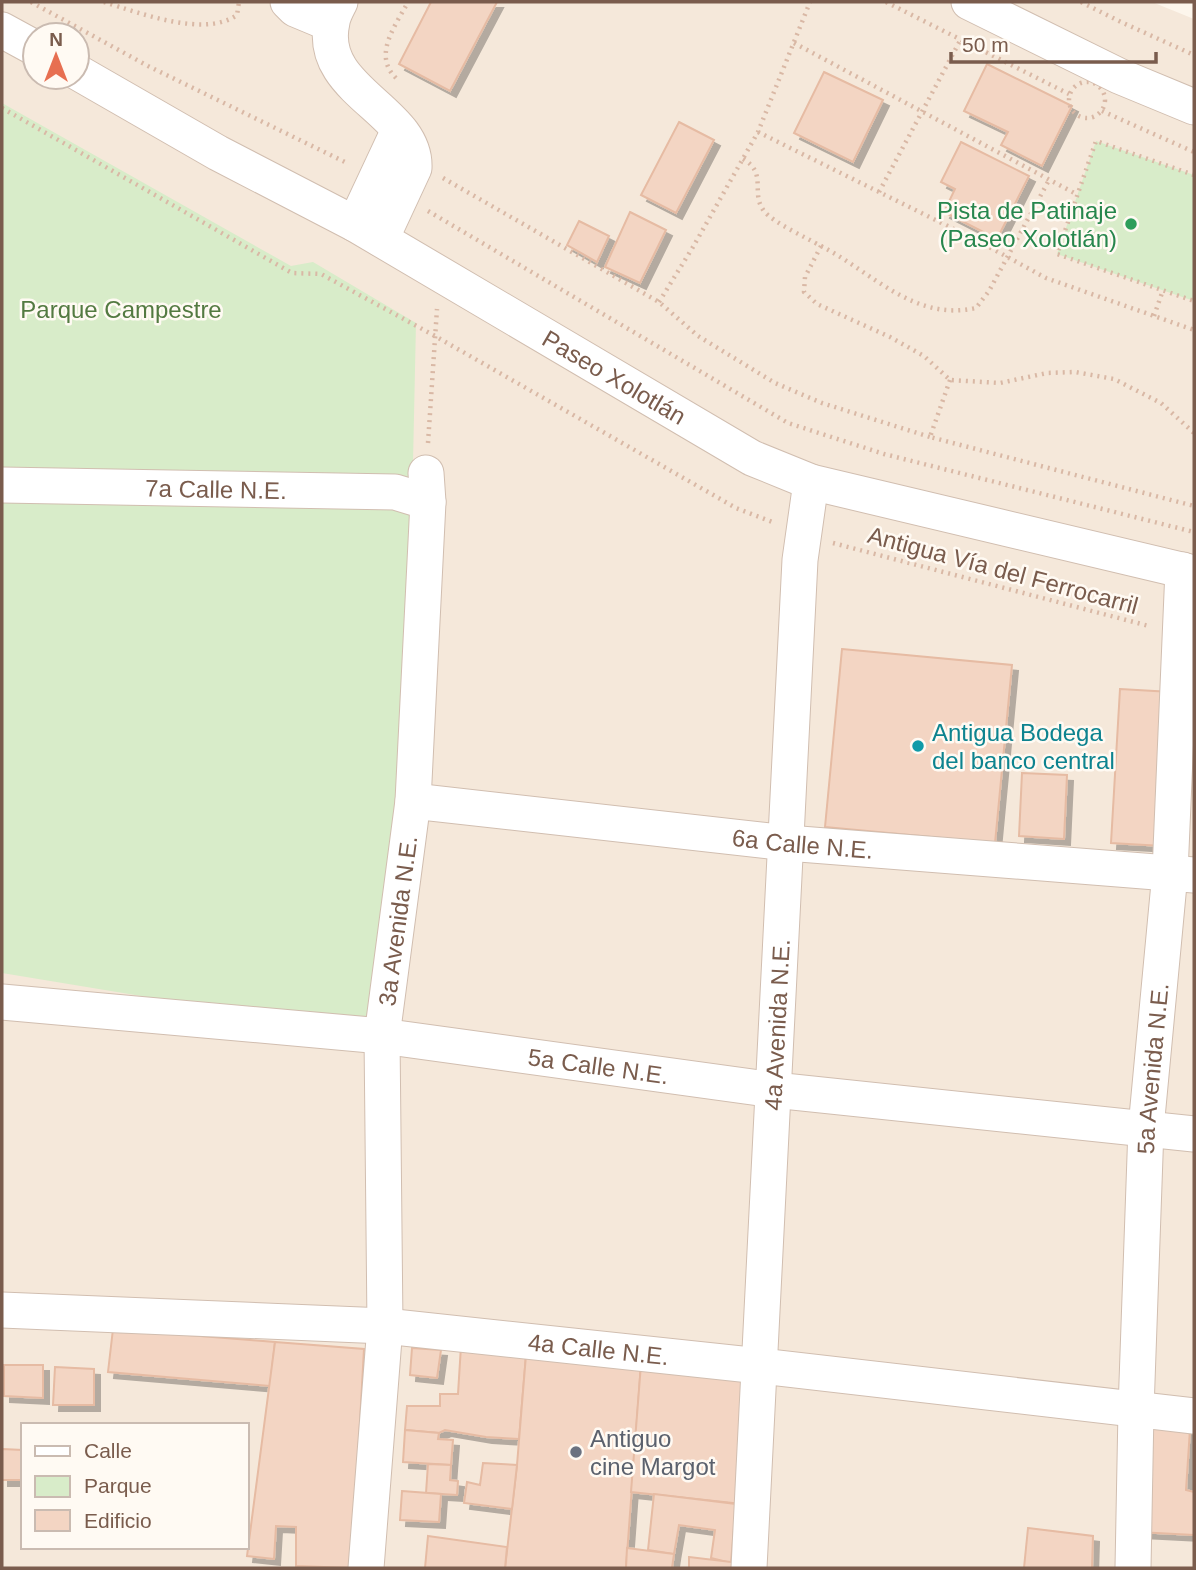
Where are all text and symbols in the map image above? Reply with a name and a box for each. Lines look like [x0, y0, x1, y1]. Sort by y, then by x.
north arrow [21, 21, 91, 91]
scale bar [951, 21, 1156, 65]
text: N [49, 29, 63, 50]
text: 50 m [962, 33, 1009, 56]
place label: Pista de Patinaje (Paseo Xolotlán) [937, 197, 1117, 252]
marker: Pista de Patinaje (Paseo Xolotlán) [1123, 216, 1139, 232]
park label: Parque Campestre [20, 296, 222, 323]
street label: Paseo Xolotlán [538, 324, 691, 430]
street label: 7a Calle N.E. [145, 474, 287, 504]
street label: Antigua Vía del Ferrocarril [865, 521, 1141, 619]
place label: Antigua Bodega del banco central [932, 719, 1115, 774]
marker: Antigua Bodega del banco central [910, 738, 926, 754]
street label: 6a Calle N.E. [731, 823, 874, 863]
street label: 3a Avenida N.E. [373, 834, 422, 1008]
street label: 4a Avenida N.E. [759, 938, 794, 1111]
street label: 5a Avenida N.E. [1132, 982, 1173, 1155]
street label: 5a Calle N.E. [526, 1043, 670, 1089]
street label: 4a Calle N.E. [527, 1328, 670, 1370]
legend [21, 1423, 248, 1549]
place label: Antiguo cine Margot [590, 1425, 716, 1480]
text: Calle [84, 1439, 132, 1462]
marker: Antiguo cine Margot [568, 1444, 584, 1460]
text: Parque [84, 1474, 152, 1497]
text: Edificio [84, 1509, 152, 1532]

